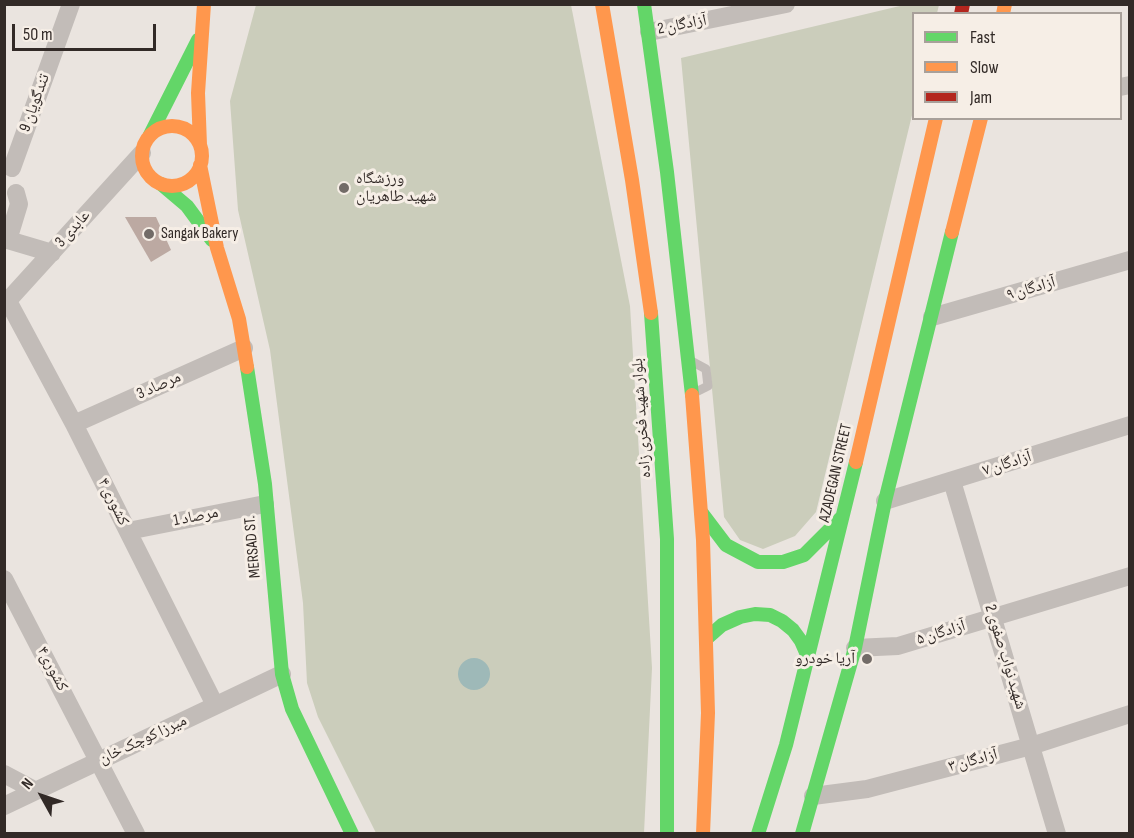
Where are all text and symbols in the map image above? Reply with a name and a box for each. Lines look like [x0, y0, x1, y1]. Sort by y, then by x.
street label: آزادگان 2 [656, 11, 708, 39]
scale bar [15, 12, 159, 50]
legend [912, 12, 1122, 120]
text: 50 m [23, 24, 53, 45]
text: Fast [970, 27, 995, 48]
text: Slow [970, 57, 999, 78]
street label: تندگویان 9 [16, 71, 54, 135]
text: Jam [970, 87, 992, 108]
place label: ورزشگاه شهید طاهریان [356, 169, 437, 207]
marker: ورزشگاه شهید طاهریان [337, 181, 351, 195]
street label: عابدی 3 [51, 207, 95, 251]
place label: Sangak Bakery [161, 224, 238, 244]
marker: Sangak Bakery [142, 227, 156, 241]
street label: آزادگان ۹ [1004, 273, 1058, 305]
street label: بلوار شهید فخری زاده [628, 357, 656, 479]
street label: مرصاد 3 [134, 368, 184, 404]
street label: AZADEGAN STREET [815, 422, 857, 524]
street label: آزادگان ۷ [980, 447, 1034, 481]
street label: کشوری ۴ [93, 475, 133, 529]
street label: مرصاد 1 [172, 503, 220, 531]
street label: MERSAD ST. [241, 515, 265, 579]
street label: شهید نواب صفوی 2 [980, 602, 1030, 712]
street label: آزادگان ۵ [914, 616, 968, 650]
street label: کشوری۴ [32, 643, 72, 695]
place label: آریا خودرو [795, 649, 855, 669]
marker: آریا خودرو [860, 652, 874, 666]
street label: میرزا کوچک خان [96, 711, 190, 769]
street label: آزادگان ۳ [946, 745, 1000, 777]
north arrow [12, 766, 72, 826]
text: N [18, 775, 38, 793]

